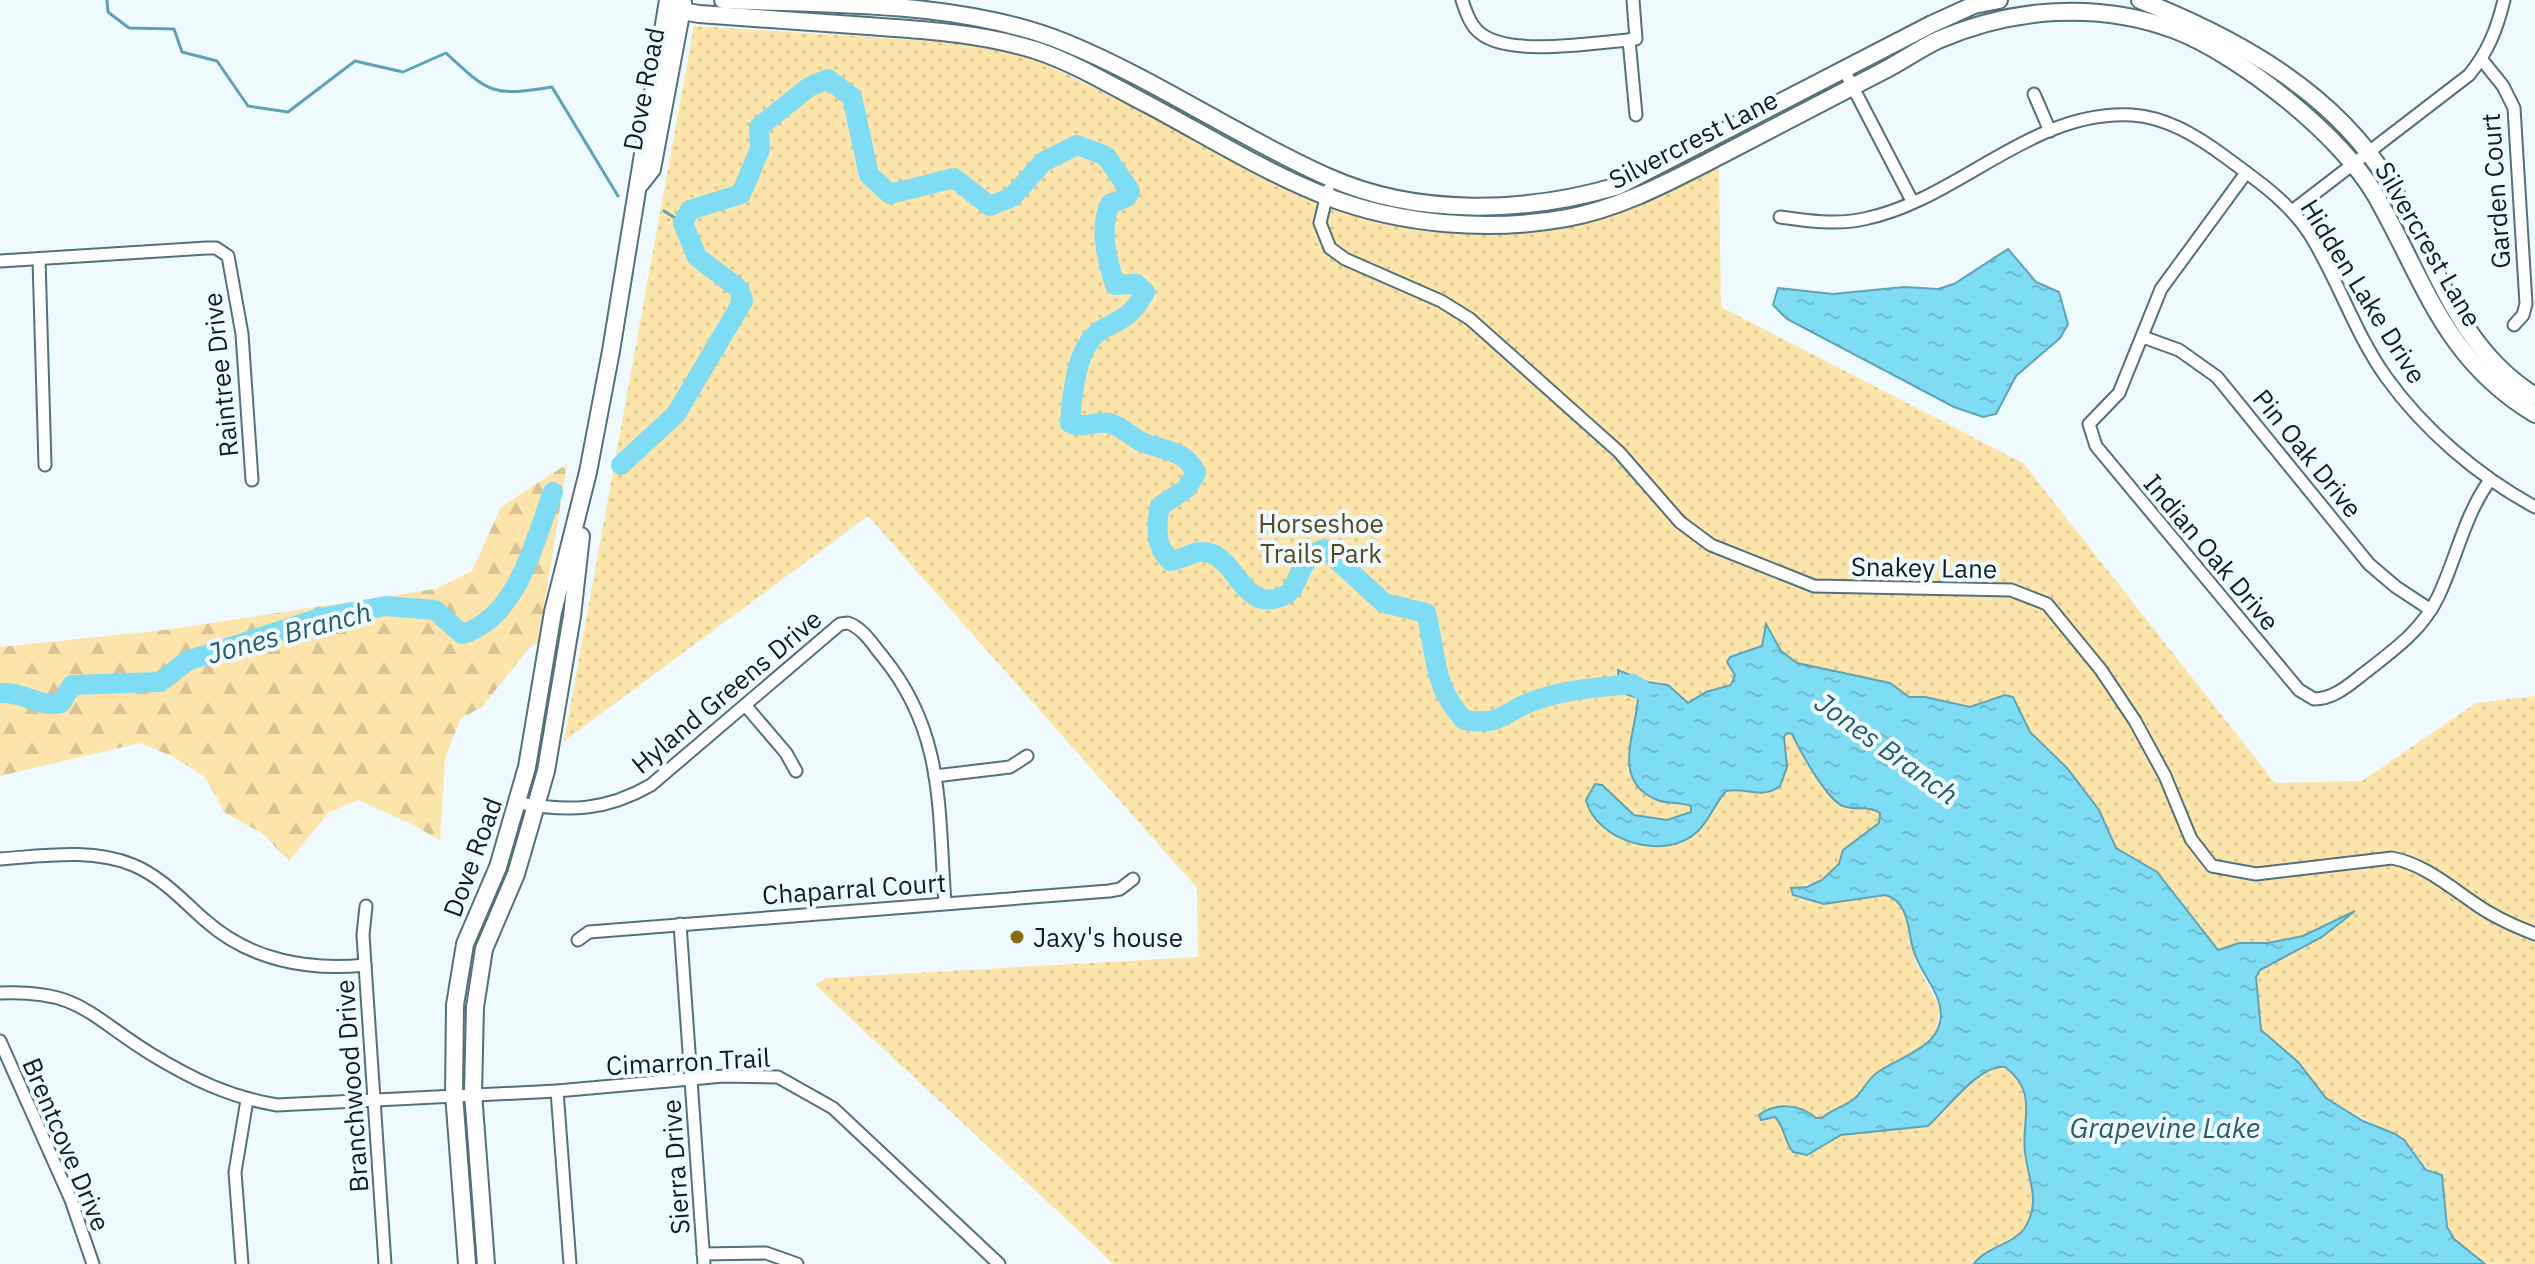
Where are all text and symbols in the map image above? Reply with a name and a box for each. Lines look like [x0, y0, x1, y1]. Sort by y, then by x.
street label: Dove Road [614, 25, 672, 153]
street label: Silvercrest Lane [1603, 82, 1783, 196]
street label: Garden Court [2473, 112, 2517, 270]
street label: Silvercrest Lane [2368, 155, 2490, 333]
street label: Hidden Lake Drive [2294, 192, 2434, 390]
street label: Raintree Drive [194, 291, 246, 459]
street label: Pin Oak Drive [2246, 382, 2370, 524]
street label: Indian Oak Drive [2137, 467, 2287, 637]
park label: Horseshoe Trails Park [1258, 506, 1384, 570]
street label: Snakey Lane [1851, 549, 1997, 585]
water label: Jones Branch [203, 592, 375, 672]
street label: Hyland Greens Drive [624, 601, 828, 781]
water label: Jones Branch [1808, 684, 1966, 812]
street label: Dove Road [435, 793, 509, 921]
street label: Chaparral Court [761, 865, 947, 911]
place label: Jaxy's house [1033, 920, 1183, 954]
marker: Jaxy's house [1008, 928, 1026, 946]
street label: Branchwood Drive [327, 978, 375, 1194]
street label: Cimarron Trail [605, 1040, 771, 1082]
street label: Brentcove Drive [15, 1052, 119, 1236]
street label: Sierra Drive [653, 1098, 697, 1236]
water label: Grapevine Lake [2070, 1109, 2260, 1146]

